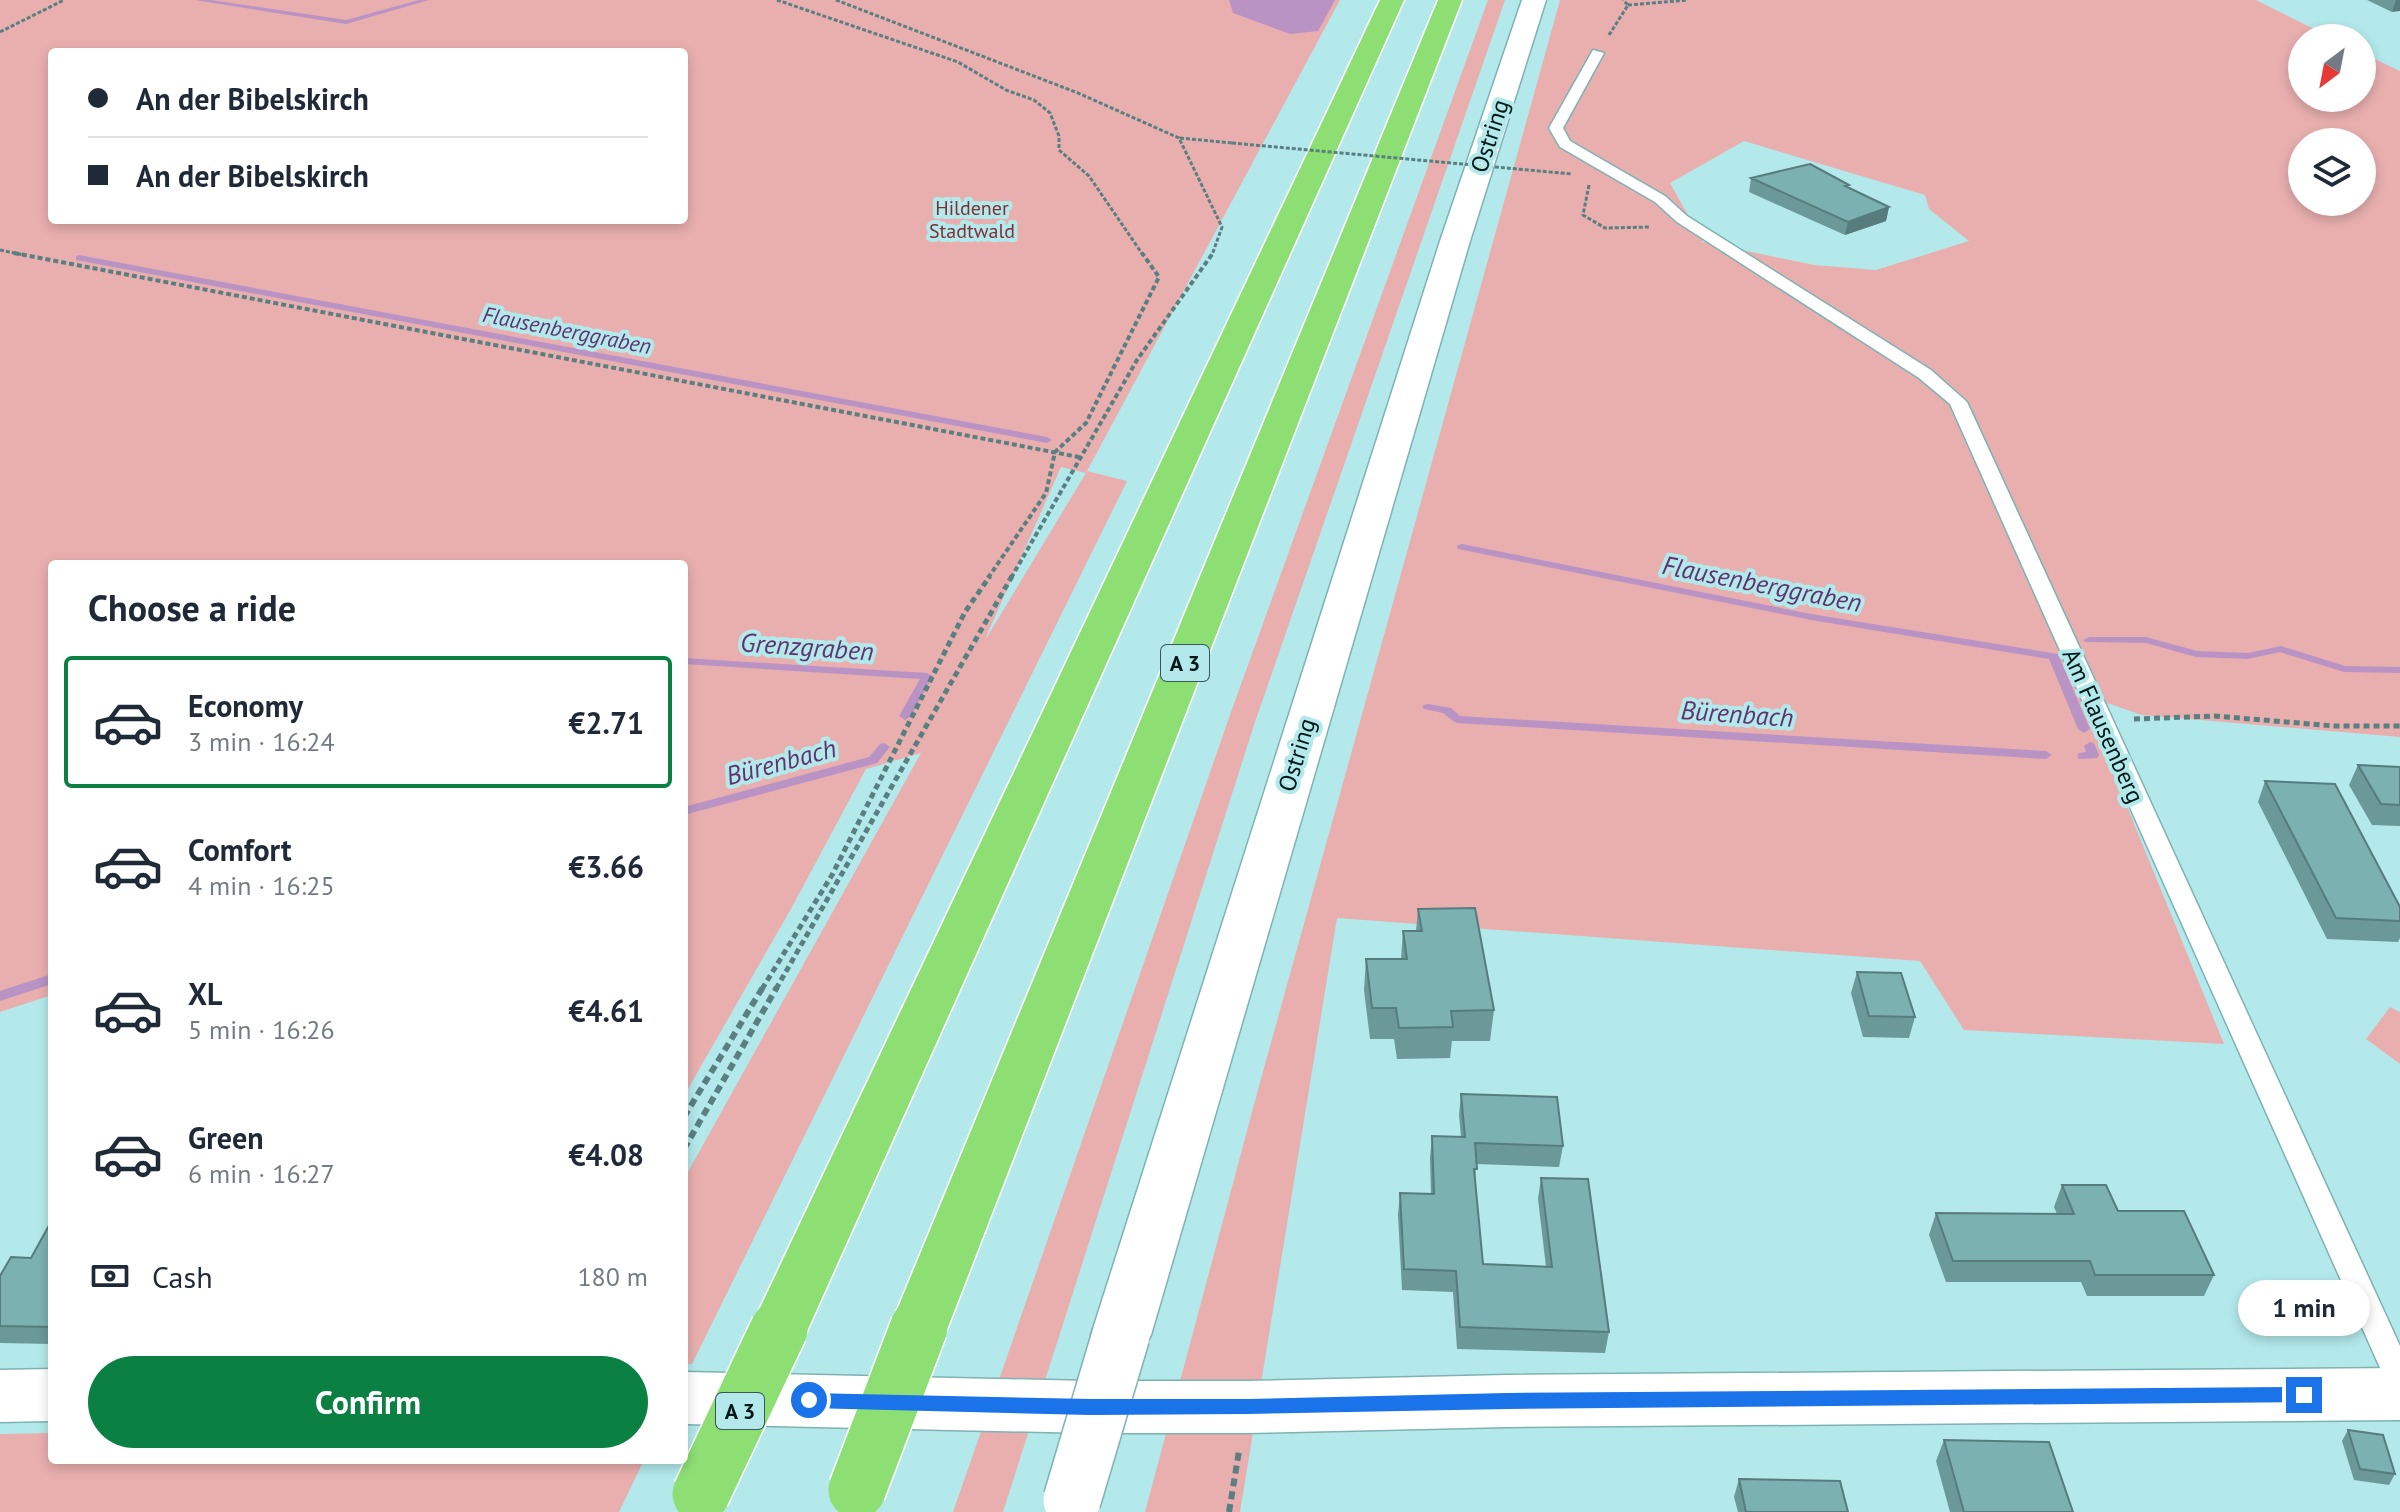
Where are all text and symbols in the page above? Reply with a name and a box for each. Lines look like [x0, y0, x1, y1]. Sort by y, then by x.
north arrow [2288, 24, 2376, 112]
map controls [2288, 24, 2376, 216]
text: An der Bibelskirch [136, 79, 369, 118]
street label: Ostring [1463, 95, 1516, 176]
button: layers [2288, 128, 2376, 216]
text: An der Bibelskirch [136, 156, 369, 195]
park label: Hildener Stadtwald [929, 195, 1015, 244]
water label: Flausenberggraben [480, 300, 654, 360]
water label: Flausenberggraben [1660, 548, 1865, 619]
text: Choose a ride [88, 584, 296, 631]
water label: Grenzgraben [739, 625, 875, 668]
street label: Am Flausenberg [2056, 644, 2151, 808]
road number: A 3 [1161, 645, 1209, 681]
icon: car [92, 686, 164, 758]
text: Economy [188, 686, 303, 725]
water label: Bürenbach [1680, 693, 1794, 734]
text: €2.71 [569, 703, 644, 742]
street label: Ostring [1271, 714, 1322, 795]
text: 3 min · 16:24 [188, 725, 335, 758]
water label: Bürenbach [722, 731, 840, 792]
icon: car [92, 830, 164, 902]
text: Comfort [188, 830, 291, 869]
text: €3.66 [569, 847, 644, 886]
text: 4 min · 16:25 [188, 869, 335, 902]
icon: car [92, 974, 164, 1046]
text: XL [188, 974, 222, 1013]
text: €4.61 [569, 991, 644, 1030]
text: 5 min · 16:26 [188, 1013, 335, 1046]
icon: car [92, 1118, 164, 1190]
text: Green [188, 1118, 263, 1157]
text: €4.08 [569, 1135, 644, 1174]
text: 6 min · 16:27 [188, 1157, 335, 1190]
icon: cash [88, 1254, 132, 1298]
text: Cash [152, 1257, 213, 1296]
text: 180 m [577, 1260, 648, 1293]
callout: 1 min [2238, 1279, 2370, 1335]
text: 1 min [2272, 1291, 2336, 1324]
button: Confirm [88, 1356, 648, 1448]
route end [2286, 1377, 2322, 1413]
route start [791, 1382, 827, 1418]
road number: A 3 [716, 1393, 764, 1429]

